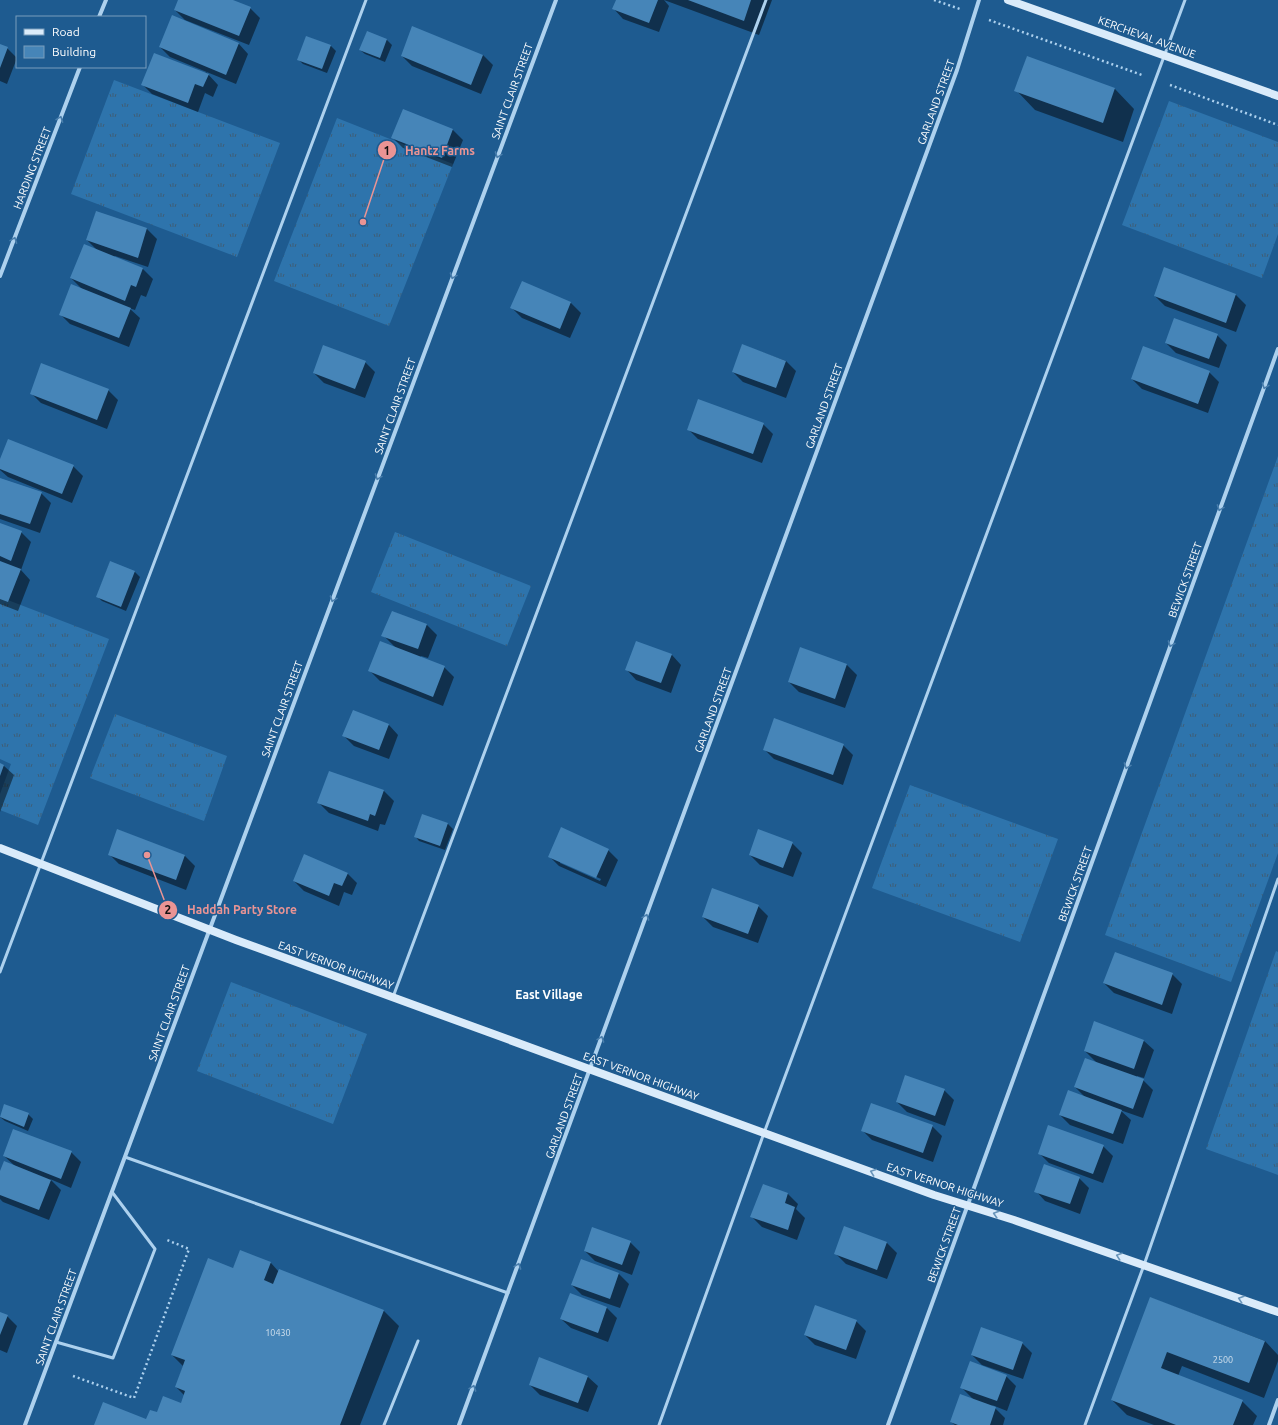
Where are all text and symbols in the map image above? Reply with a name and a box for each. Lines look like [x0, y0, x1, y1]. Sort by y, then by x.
street label: KERCHEVAL AVENUE [1096, 14, 1198, 60]
legend [16, 16, 146, 68]
text: Road [52, 25, 80, 38]
street label: SAINT CLAIR STREET [489, 41, 535, 141]
text: Building [52, 45, 96, 58]
street label: GARLAND STREET [915, 58, 957, 146]
one-way arrow [56, 115, 64, 122]
street label: HARDING STREET [11, 125, 53, 211]
callout: Hantz Farms [377, 138, 483, 162]
text: 1 [384, 144, 390, 157]
text: Hantz Farms [405, 144, 475, 157]
one-way arrow [495, 151, 503, 158]
one-way arrow [9, 237, 17, 244]
one-way arrow [449, 273, 457, 280]
street label: SAINT CLAIR STREET [372, 356, 418, 456]
street label: GARLAND STREET [803, 362, 845, 450]
one-way arrow [1261, 382, 1269, 389]
one-way arrow [375, 474, 383, 481]
one-way arrow [1217, 505, 1225, 512]
street label: BEWICK STREET [1166, 541, 1204, 619]
one-way arrow [329, 595, 337, 602]
one-way arrow [1168, 640, 1176, 647]
street label: SAINT CLAIR STREET [259, 659, 305, 759]
street label: GARLAND STREET [692, 666, 734, 754]
one-way arrow [1124, 762, 1132, 769]
street label: BEWICK STREET [1056, 845, 1094, 923]
callout: Haddah Party Store [158, 898, 305, 922]
text: 2 [165, 903, 172, 916]
text: Haddah Party Store [187, 903, 297, 916]
one-way arrow [642, 914, 650, 921]
street label: EAST VERNOR HIGHWAY [277, 938, 396, 992]
street label: SAINT CLAIR STREET [146, 963, 192, 1063]
district label: East Village [515, 988, 583, 1001]
one-way arrow [597, 1036, 605, 1043]
street label: EAST VERNOR HIGHWAY [582, 1049, 701, 1103]
street label: GARLAND STREET [543, 1072, 585, 1160]
street label: EAST VERNOR HIGHWAY [885, 1160, 1005, 1210]
one-way arrow [869, 1169, 876, 1177]
street label: BEWICK STREET [925, 1206, 963, 1284]
one-way arrow [992, 1210, 999, 1219]
one-way arrow [1115, 1253, 1122, 1261]
one-way arrow [513, 1263, 521, 1270]
street label: SAINT CLAIR STREET [33, 1267, 79, 1367]
one-way arrow [1238, 1296, 1245, 1304]
house number: 10430 [265, 1328, 291, 1338]
house number: 2500 [1213, 1355, 1233, 1365]
one-way arrow [468, 1385, 476, 1392]

